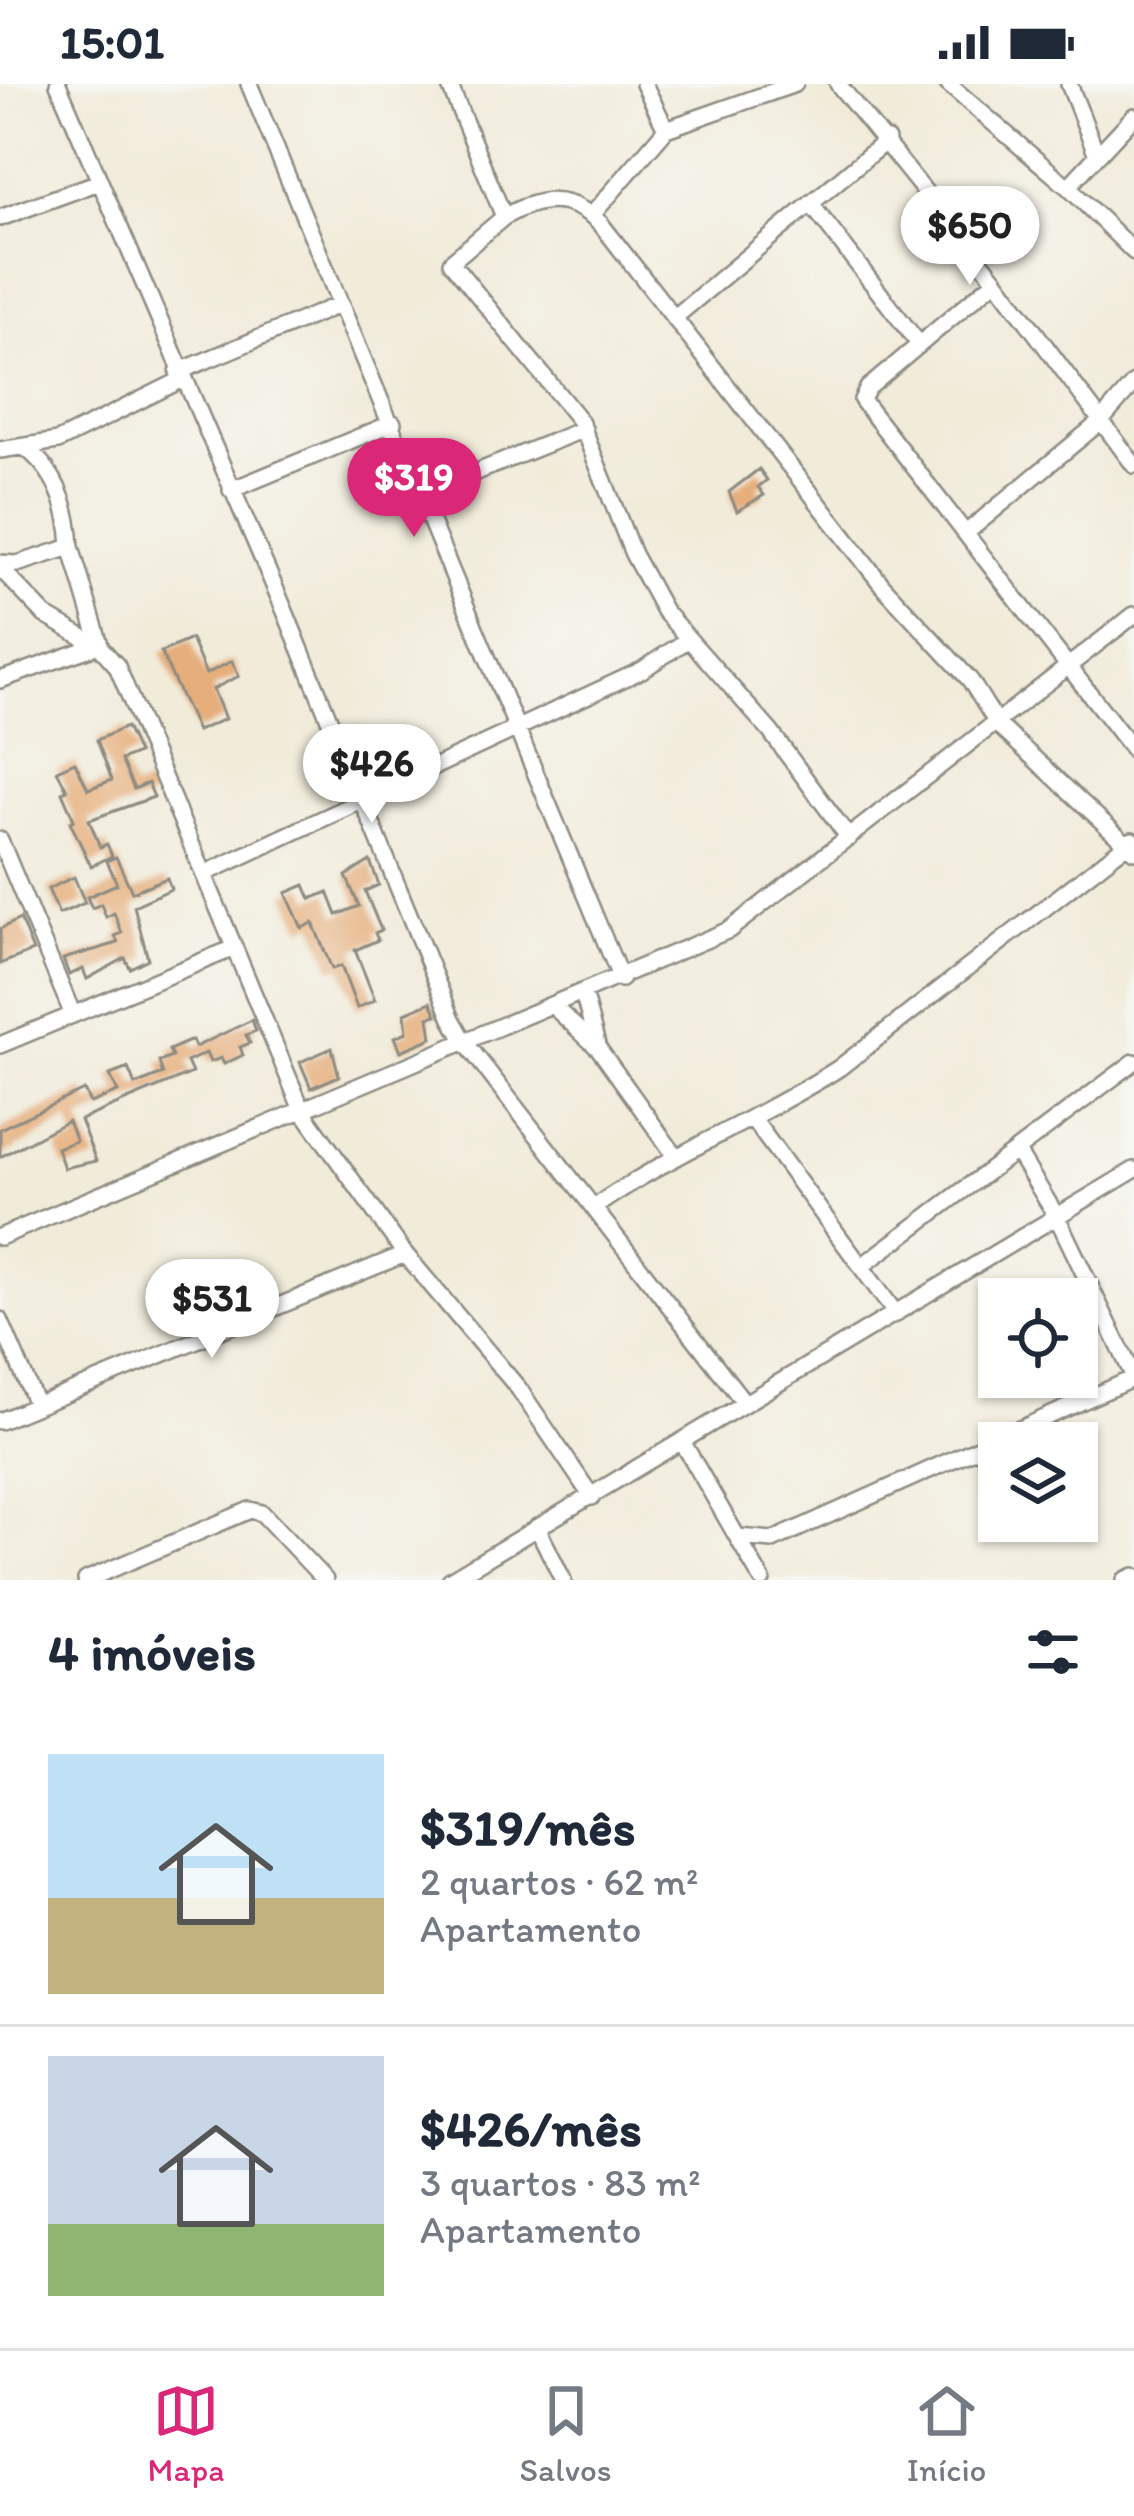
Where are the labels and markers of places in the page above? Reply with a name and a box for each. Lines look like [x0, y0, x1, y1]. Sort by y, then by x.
pin: $650 [899, 186, 1041, 288]
pin: $319 [343, 438, 485, 540]
pin: $426 [301, 724, 443, 826]
pin: $531 [141, 1259, 283, 1361]

